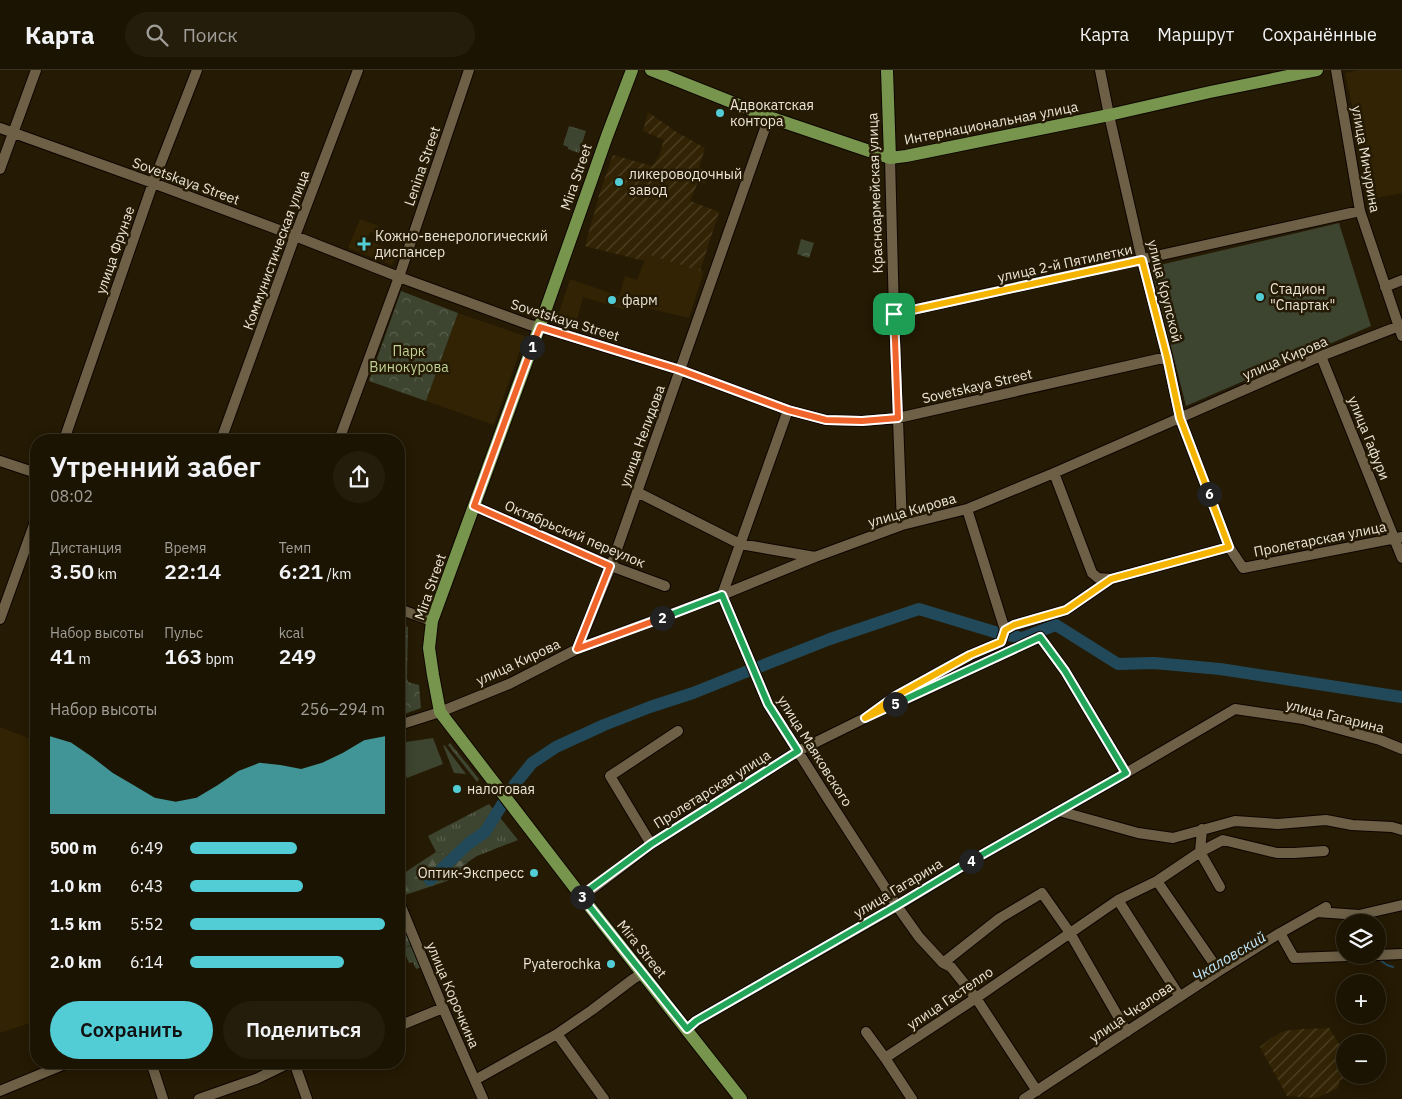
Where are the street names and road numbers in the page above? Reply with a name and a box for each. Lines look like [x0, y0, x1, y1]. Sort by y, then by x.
street label: Интернациональная улица [902, 97, 1080, 149]
street label: улица Мичурина [1348, 104, 1384, 214]
street label: Красноармейская улица [863, 112, 887, 274]
street label: Lenina Street [400, 124, 444, 208]
street label: Mira Street [556, 141, 596, 213]
street label: Sovetskaya Street [130, 153, 242, 209]
street label: Коммунистическая улица [239, 167, 313, 332]
street label: улица Фрунзе [92, 203, 139, 296]
street label: улица Крупской [1144, 238, 1186, 344]
street label: улица 2-й Пятилетки [996, 240, 1134, 286]
street label: Sovetskaya Street [508, 295, 622, 345]
street label: улица Кирова [1240, 332, 1331, 384]
street label: Sovetskaya Street [920, 365, 1034, 407]
street label: улица Нелидова [615, 382, 669, 489]
street label: улица Гафури [1344, 393, 1394, 483]
street label: улица Кирова [866, 489, 959, 531]
street label: Октябрьский переулок [502, 496, 648, 572]
street label: Пролетарская улица [1252, 517, 1388, 561]
street label: Mira Street [410, 551, 450, 623]
street label: улица Кирова [473, 634, 563, 689]
street label: улица Маяковского [774, 692, 857, 810]
street label: улица Гагарина [1284, 695, 1387, 737]
street label: Пролетарская улица [650, 745, 774, 832]
street label: улица Гагарина [850, 854, 946, 922]
street label: Mira Street [613, 916, 671, 982]
street label: улица Корочкина [422, 939, 484, 1051]
street label: улица Гастелло [903, 962, 997, 1033]
street label: улица Чкалова [1086, 977, 1177, 1047]

